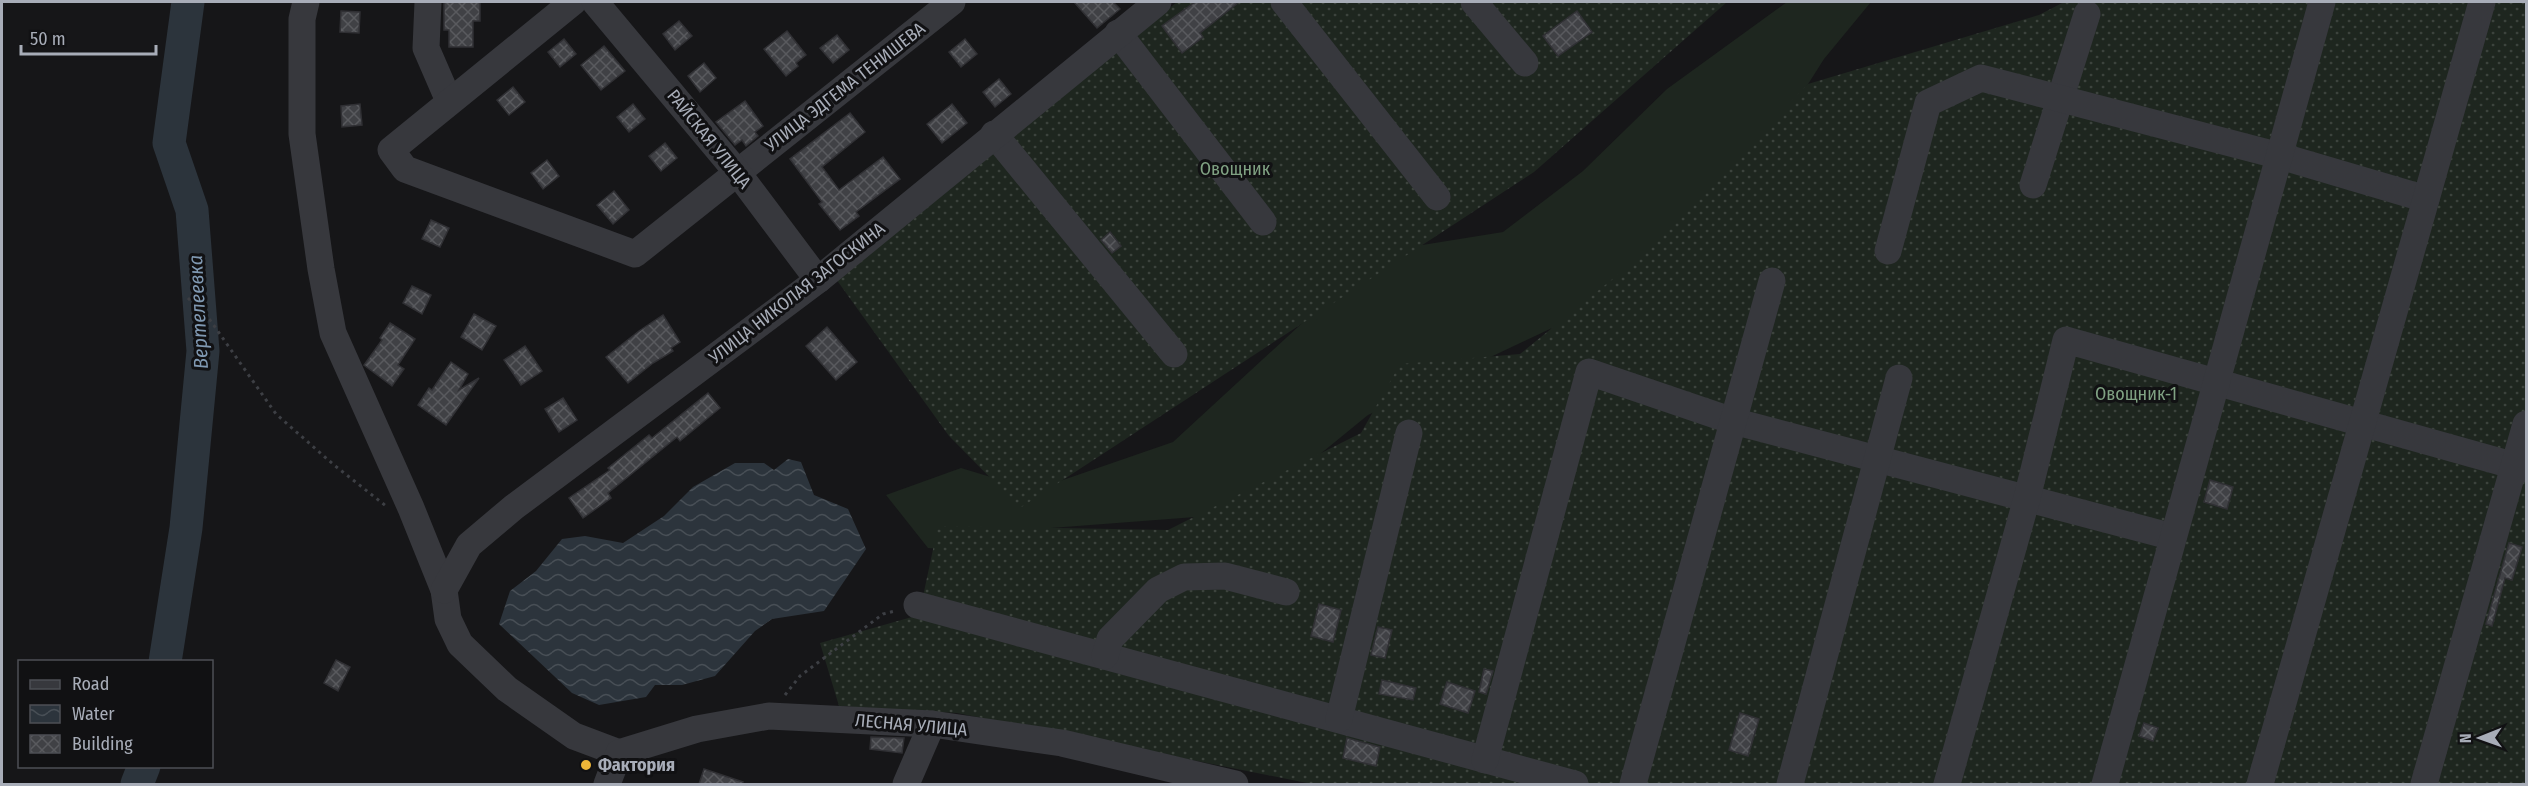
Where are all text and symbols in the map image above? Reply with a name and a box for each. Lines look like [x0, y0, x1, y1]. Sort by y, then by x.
street label: УЛИЦА ЭДГЕМА ТЕНИШЕВА [760, 17, 930, 157]
scale bar [21, 18, 156, 56]
text: 50 m [30, 28, 66, 50]
street label: РАЙСКАЯ УЛИЦА [662, 85, 756, 193]
park label: Овощник [1200, 158, 1271, 180]
street label: УЛИЦА НИКОЛАЯ ЗАГОСКИНА [704, 217, 890, 369]
water label: Вертелеевка [183, 254, 213, 370]
park label: Овощник-1 [2095, 383, 2177, 405]
legend [18, 660, 213, 768]
text: Road [72, 673, 109, 695]
text: Water [72, 703, 115, 725]
north arrow [2450, 708, 2510, 768]
street label: ЛЕСНАЯ УЛИЦА [854, 709, 969, 741]
text: Building [72, 733, 133, 755]
text: N [2456, 733, 2475, 743]
place label: Фактория [598, 754, 675, 776]
marker: Фактория [579, 758, 593, 772]

